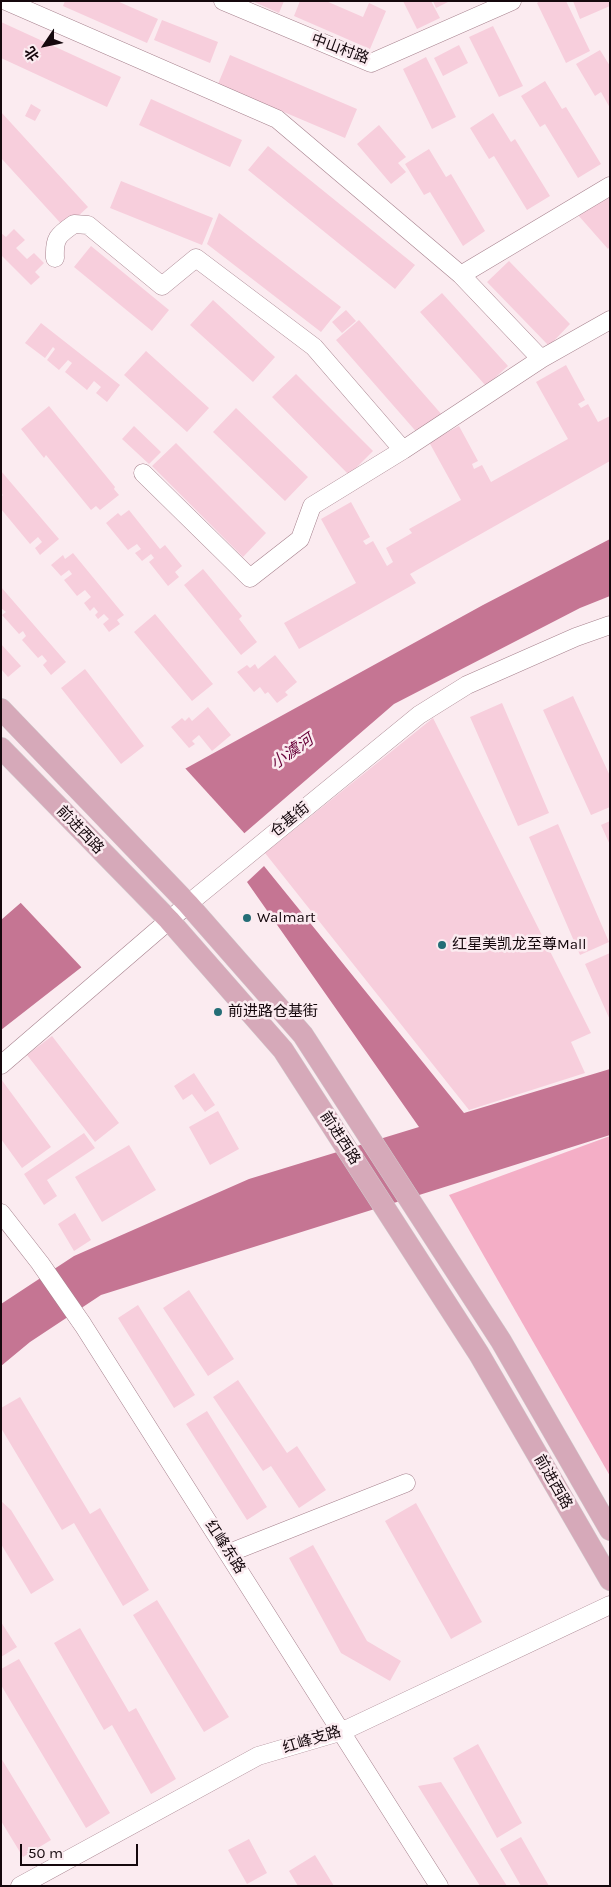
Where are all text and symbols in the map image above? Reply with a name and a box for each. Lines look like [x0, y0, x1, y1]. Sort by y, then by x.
north arrow [20, 20, 70, 70]
street label: 中山村路 [309, 30, 371, 68]
text: 北 [21, 43, 43, 64]
water label: 小澞河 [267, 730, 317, 774]
street label: 仓基街 [267, 799, 313, 841]
street label: 前进西路 [53, 802, 107, 858]
place label: Walmart [257, 909, 316, 927]
marker: Walmart [241, 912, 253, 924]
place label: 红星美凯龙至尊Mall [452, 936, 586, 954]
marker: 红星美凯龙至尊Mall [436, 939, 448, 951]
place label: 前进路仓基街 [228, 1003, 318, 1021]
marker: 前进路仓基街 [212, 1006, 224, 1018]
street label: 前进西路 [316, 1108, 364, 1168]
street label: 前进西路 [530, 1452, 576, 1512]
street label: 红峰东路 [201, 1517, 249, 1577]
street label: 红峰支路 [281, 1723, 343, 1757]
scale bar [22, 1834, 140, 1866]
text: 50 m [28, 1844, 63, 1862]

